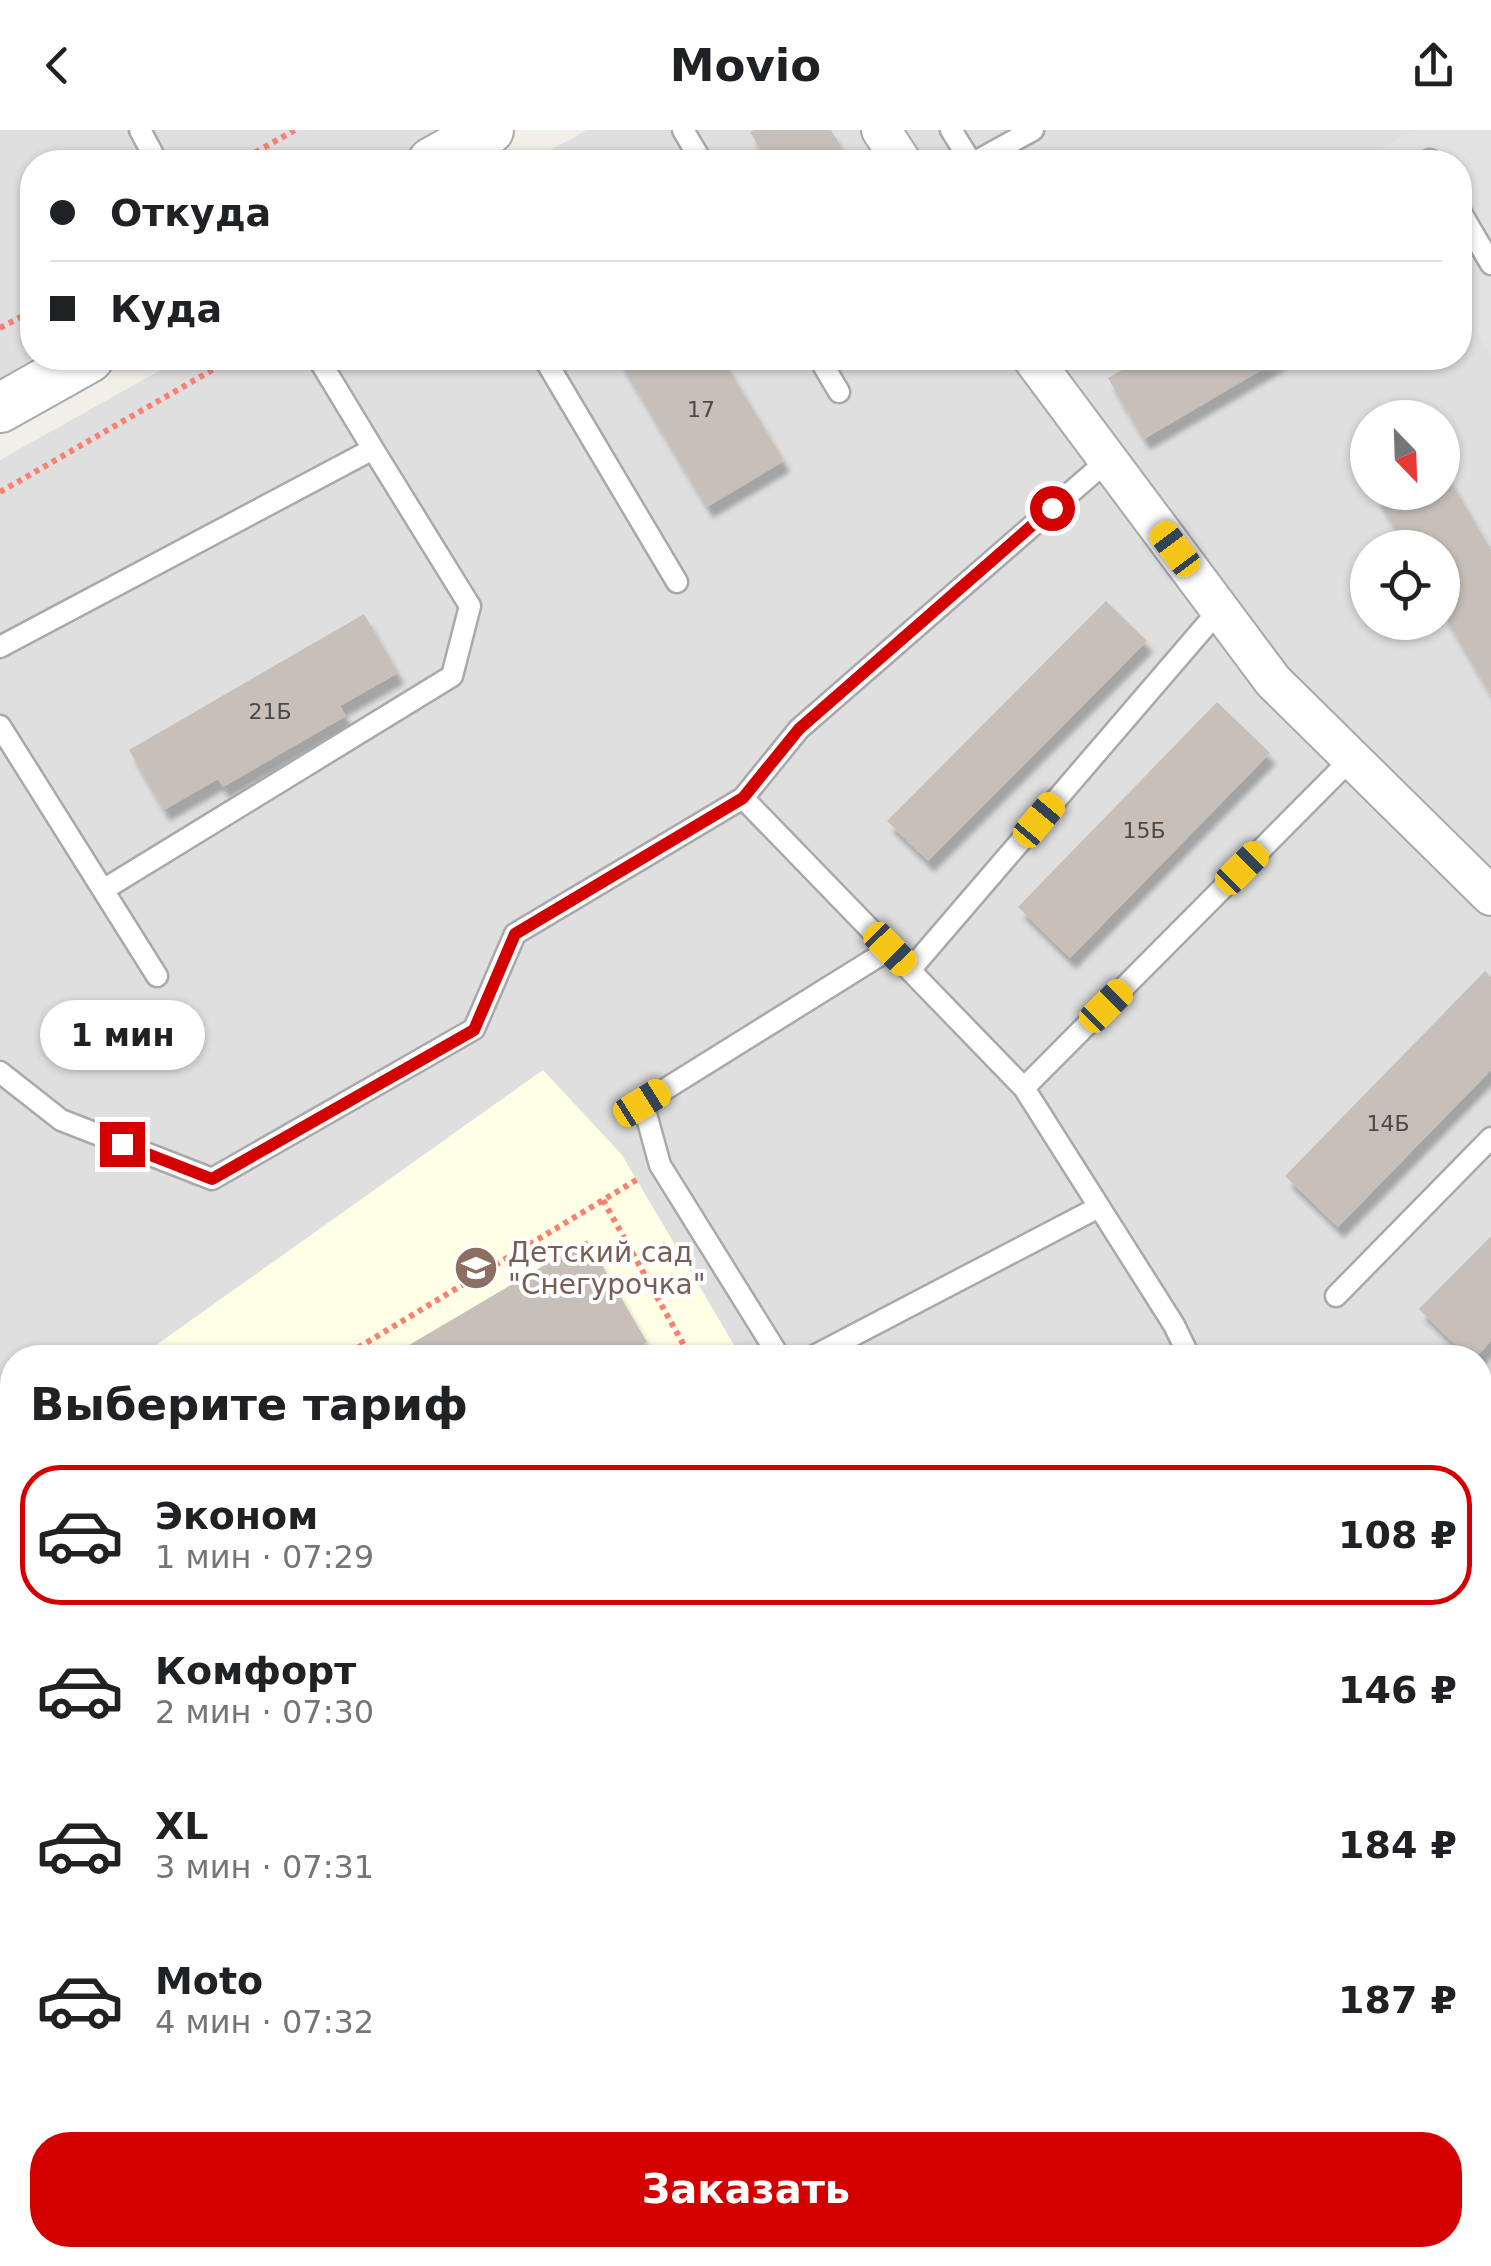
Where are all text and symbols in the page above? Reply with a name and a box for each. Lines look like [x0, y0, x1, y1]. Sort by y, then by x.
icon: back [30, 38, 85, 93]
icon: share [1406, 38, 1461, 93]
text: Movio [670, 39, 821, 92]
text: Откуда [110, 191, 271, 235]
text: Куда [110, 287, 222, 331]
house number: 17 [687, 397, 715, 422]
north arrow [1350, 400, 1460, 510]
map controls [1350, 400, 1460, 640]
route start [1030, 486, 1075, 531]
car [1145, 516, 1205, 582]
button: locate [1350, 530, 1460, 640]
house number: 21Б [248, 699, 292, 724]
car [1008, 787, 1070, 853]
house number: 15Б [1122, 818, 1166, 843]
car [1210, 836, 1274, 900]
car [858, 917, 922, 981]
car [1074, 974, 1138, 1038]
callout: 1 мин [39, 999, 204, 1069]
text: 1 мин [70, 1016, 175, 1054]
car [609, 1074, 675, 1132]
house number: 14Б [1366, 1111, 1410, 1136]
route end [100, 1122, 145, 1167]
place label: Детский сад "Снегурочка" [508, 1236, 706, 1301]
school or university icon: Детский сад "Снегурочка" [453, 1245, 499, 1291]
text: Выберите тариф [30, 1378, 468, 1431]
icon: car [35, 1490, 125, 1580]
text: Эконом [155, 1494, 318, 1538]
text: 108 ₽ [1338, 1513, 1457, 1557]
text: 1 мин · 07:29 [155, 1538, 374, 1576]
icon: car [35, 1645, 125, 1735]
text: Комфорт [155, 1649, 356, 1693]
text: 146 ₽ [1338, 1668, 1457, 1712]
text: 2 мин · 07:30 [155, 1693, 374, 1731]
icon: car [35, 1800, 125, 1890]
text: XL [155, 1804, 209, 1848]
text: 184 ₽ [1338, 1823, 1457, 1867]
text: 3 мин · 07:31 [155, 1848, 374, 1886]
icon: car [35, 1955, 125, 2045]
text: Moto [155, 1959, 263, 2003]
text: 187 ₽ [1338, 1978, 1457, 2022]
text: 4 мин · 07:32 [155, 2003, 374, 2041]
button: Заказать [30, 2132, 1462, 2247]

